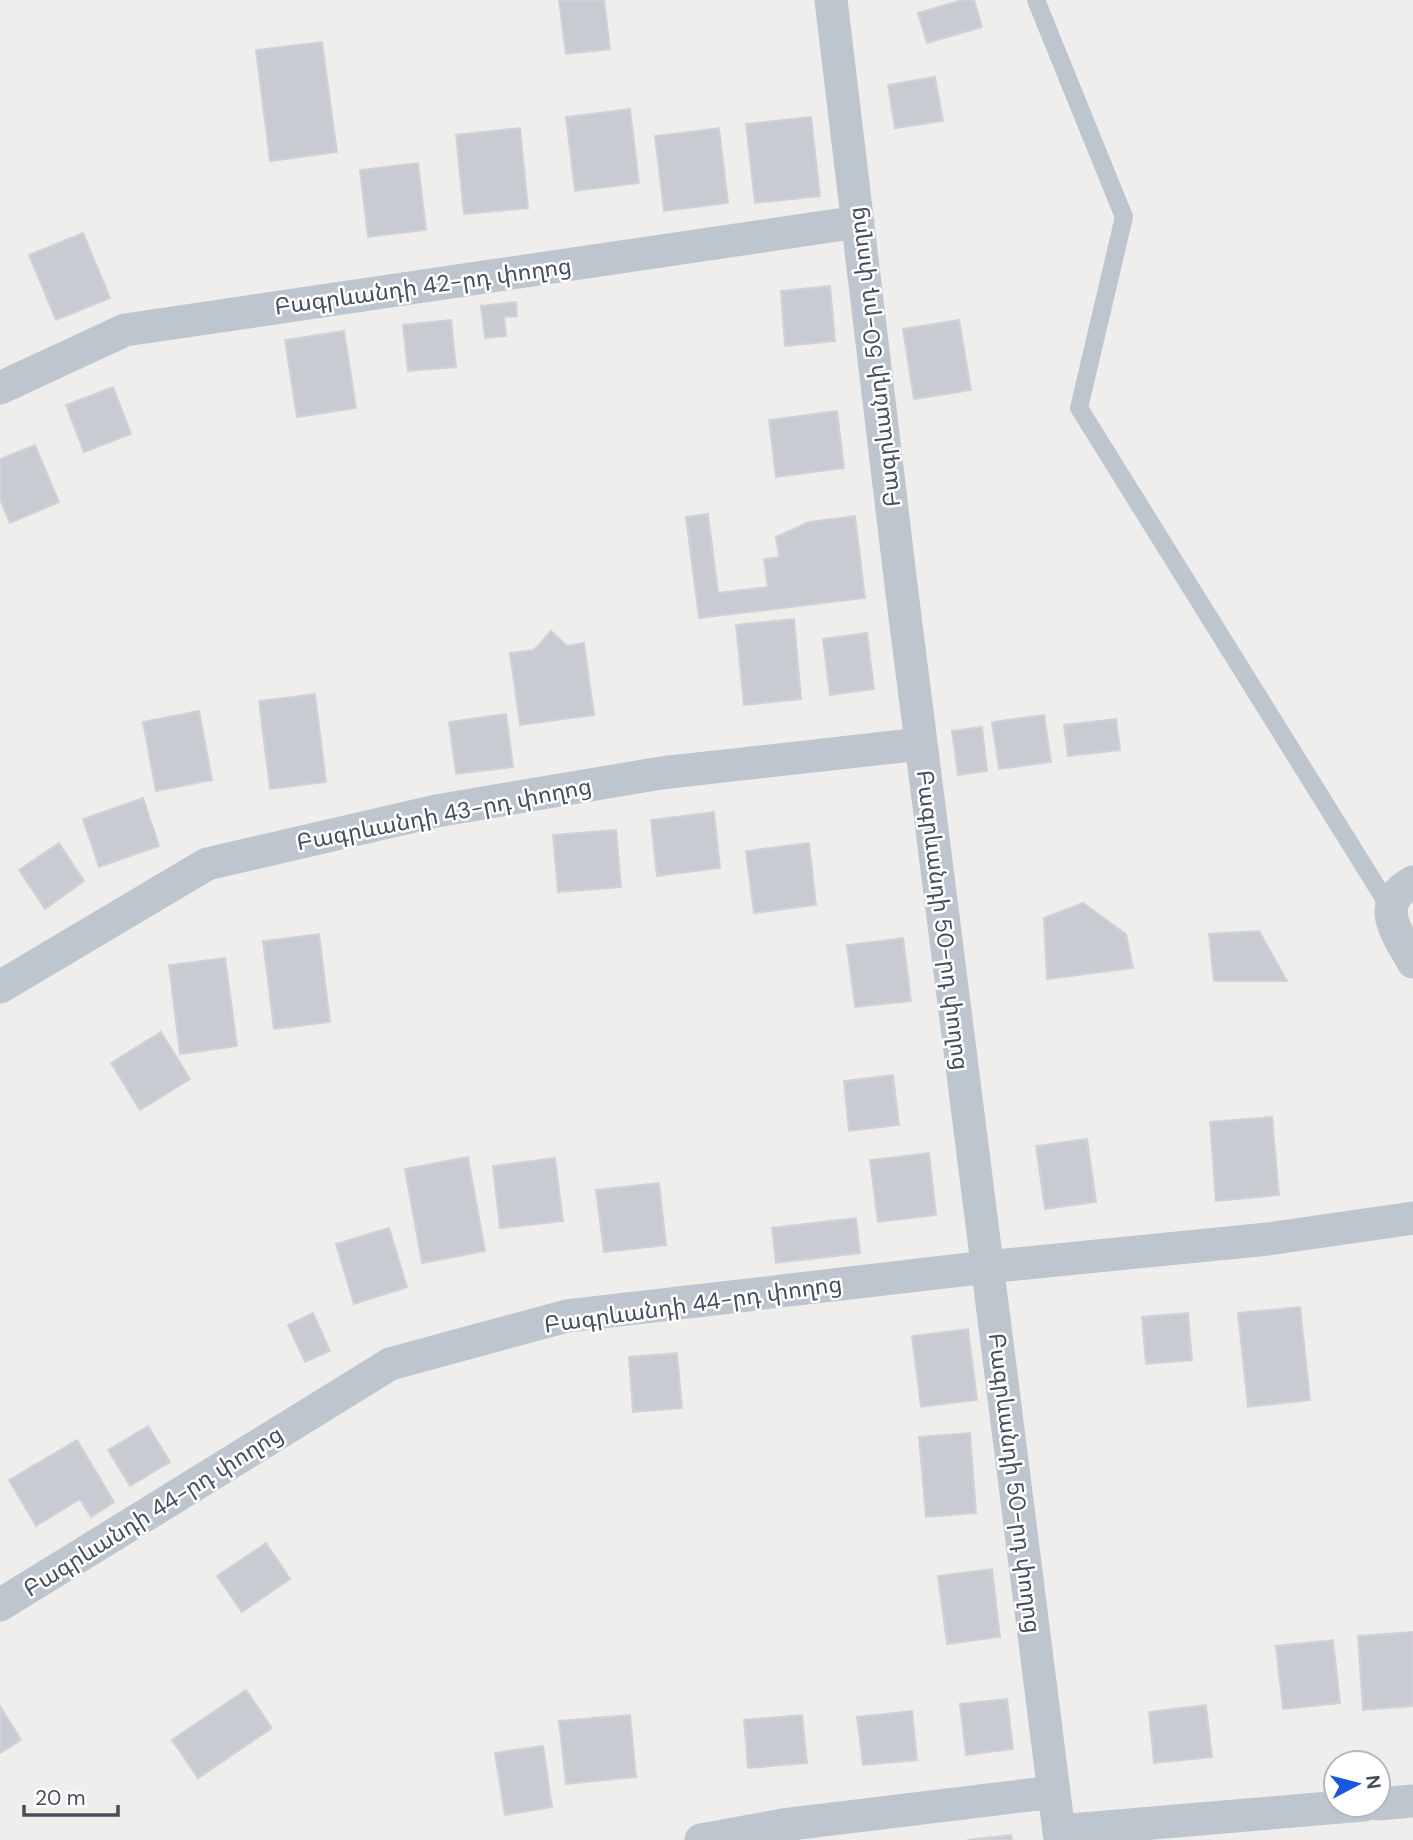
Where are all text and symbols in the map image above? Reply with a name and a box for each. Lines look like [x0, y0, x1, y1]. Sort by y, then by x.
street label: Բագրևանդի 50-րդ փողոց [841, 205, 907, 509]
street label: Բագրևանդի 42-րդ փողոց [273, 250, 573, 322]
street label: Բագրևանդի 50-րդ փողոց [910, 768, 976, 1072]
street label: Բագրևանդի 43-րդ փողոց [294, 771, 594, 857]
street label: Բագրևանդի 44-րդ փողոց [542, 1268, 844, 1340]
street label: Բագրևանդի 50-րդ փողոց [982, 1331, 1048, 1635]
street label: Բագրևանդի 44-րդ փողոց [18, 1419, 288, 1603]
north arrow [1322, 1749, 1392, 1819]
scale bar [24, 1773, 119, 1817]
text: N [1360, 1774, 1387, 1790]
text: 20 m [35, 1784, 86, 1812]

